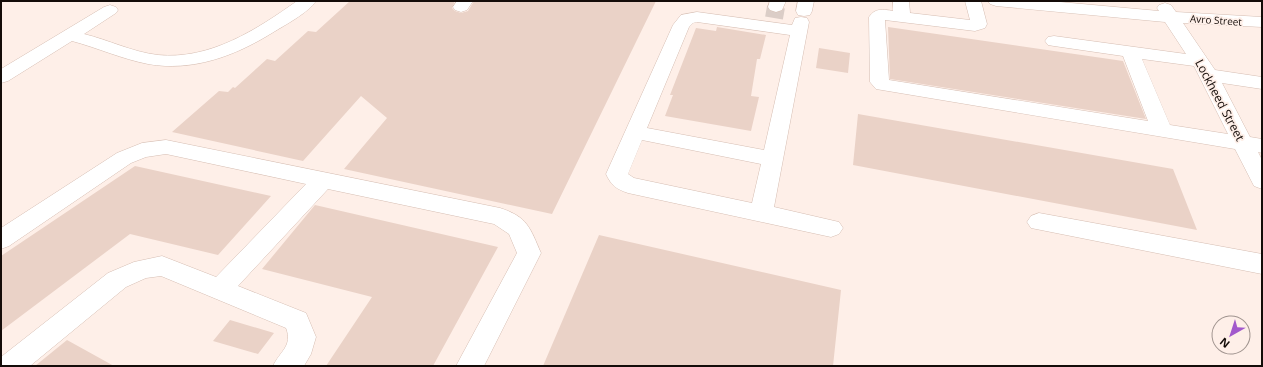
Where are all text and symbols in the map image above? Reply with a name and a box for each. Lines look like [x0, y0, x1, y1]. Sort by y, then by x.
street label: Avro Street [1190, 11, 1243, 29]
street label: Lockheed Street [1191, 56, 1249, 144]
north arrow [1211, 315, 1251, 355]
text: N [1216, 335, 1233, 352]

